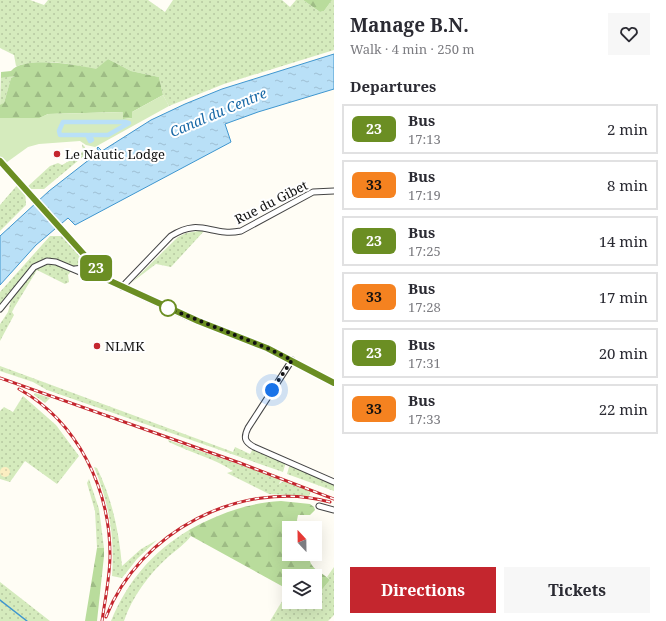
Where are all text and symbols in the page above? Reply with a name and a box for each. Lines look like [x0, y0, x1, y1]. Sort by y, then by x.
text: Manage B.N. [350, 12, 469, 38]
button: heart [608, 13, 650, 55]
text: Walk · 4 min · 250 m [350, 40, 475, 58]
text: Departures [350, 76, 436, 96]
water label: Canal du Centre [167, 83, 270, 141]
text: Bus [408, 110, 435, 130]
text: 23 [366, 119, 382, 138]
text: 2 min [607, 119, 648, 139]
text: 17:13 [408, 130, 441, 148]
place label: Le Nautic Lodge [65, 145, 165, 163]
marker: Le Nautic Lodge [52, 149, 62, 159]
text: Bus [408, 166, 435, 186]
text: 33 [366, 175, 382, 194]
text: 8 min [607, 175, 648, 195]
street label: Rue du Gibet [231, 176, 311, 228]
text: 17:19 [408, 186, 441, 204]
text: Bus [408, 222, 435, 242]
text: 23 [366, 231, 382, 250]
text: 14 min [599, 231, 648, 251]
text: 17:25 [408, 242, 441, 260]
line badge: 23 [78, 255, 114, 281]
text: 23 [88, 258, 104, 277]
text: Bus [408, 278, 435, 298]
text: 33 [366, 287, 382, 306]
text: 17 min [599, 287, 648, 307]
text: 17:28 [408, 298, 441, 316]
unlabelled marker [159, 299, 177, 317]
text: Bus [408, 334, 435, 354]
place label: NLMK [105, 337, 145, 355]
marker: NLMK [92, 341, 102, 351]
text: 23 [366, 343, 382, 362]
text: 20 min [599, 343, 648, 363]
text: 17:31 [408, 354, 441, 372]
your location [262, 380, 282, 400]
text: Bus [408, 390, 435, 410]
text: 33 [366, 399, 382, 418]
text: 22 min [599, 399, 648, 419]
text: 17:33 [408, 410, 441, 428]
north arrow [282, 521, 322, 561]
map controls [282, 521, 322, 609]
button: Directions [350, 567, 496, 613]
button: Tickets [504, 567, 650, 613]
button: layers [282, 569, 322, 609]

